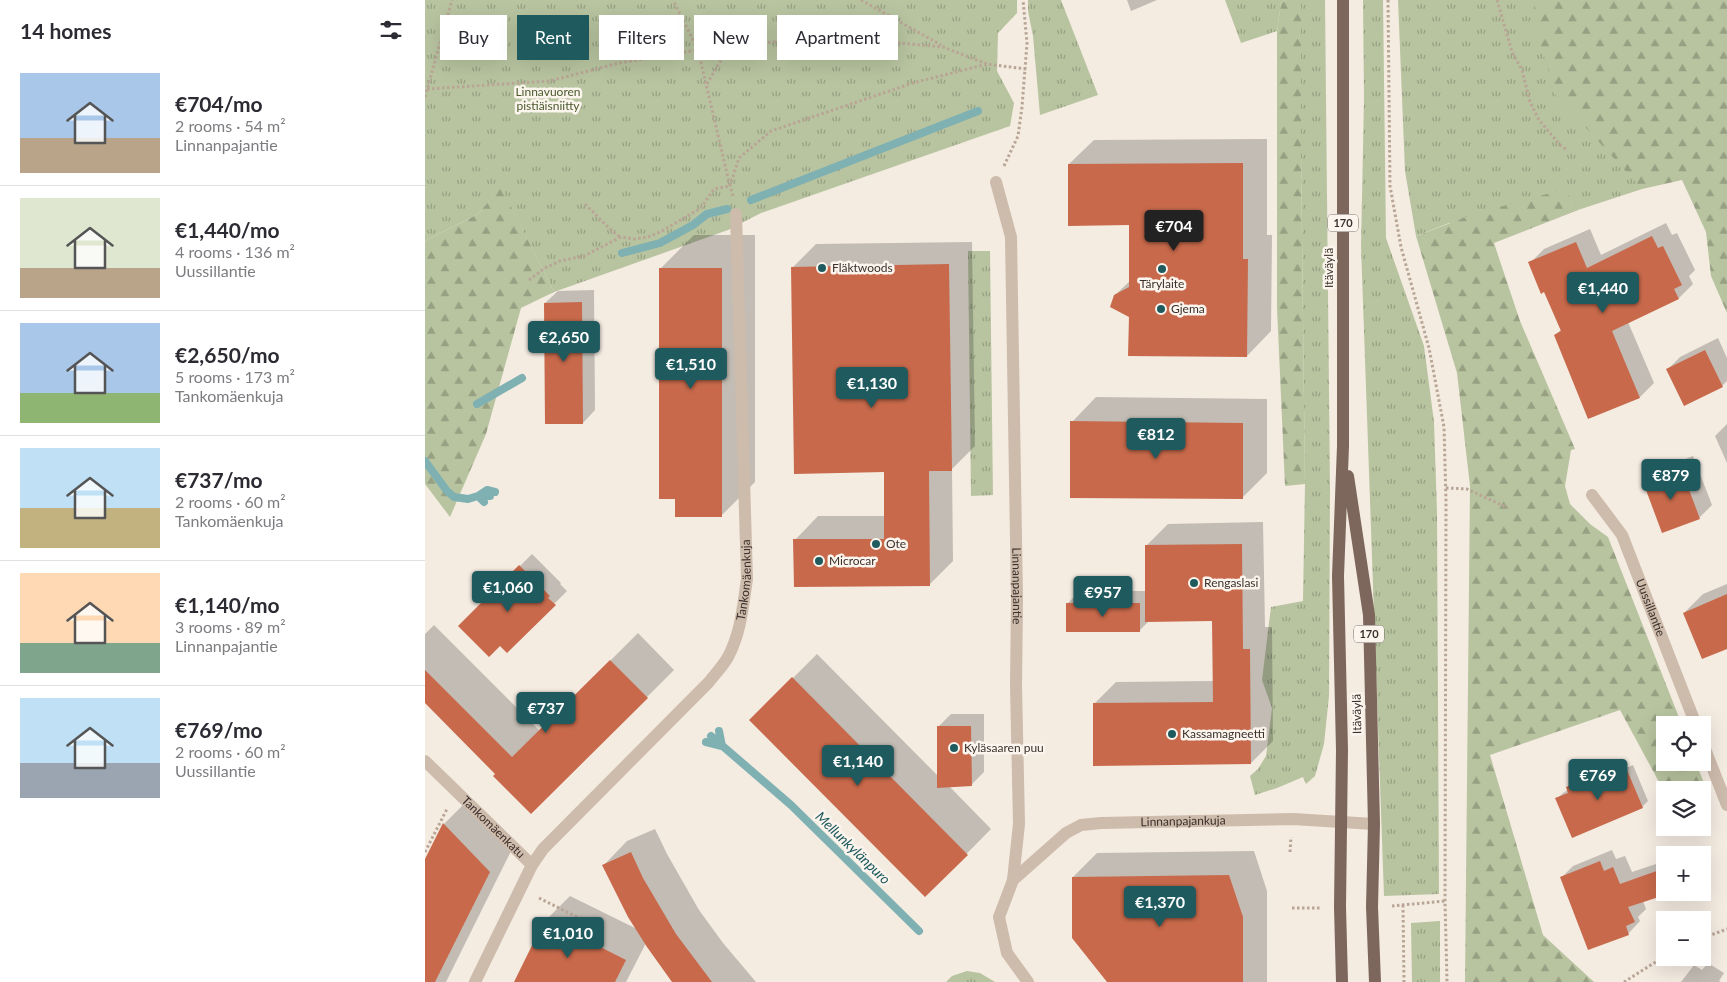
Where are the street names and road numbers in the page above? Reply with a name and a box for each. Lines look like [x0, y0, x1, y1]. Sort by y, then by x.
road number: 170 [1328, 214, 1358, 232]
street label: Itäväylä [1321, 248, 1336, 288]
street label: Tankomäenkuja [733, 539, 754, 622]
street label: Linnanpajantie [1009, 547, 1025, 625]
street label: Uussillantie [1633, 577, 1669, 638]
road number: 170 [1354, 626, 1384, 642]
street label: Itäväylä [1349, 694, 1364, 734]
street label: Tankomäenkatu [459, 793, 528, 861]
street label: Linnanpajankuja [1140, 812, 1226, 829]

